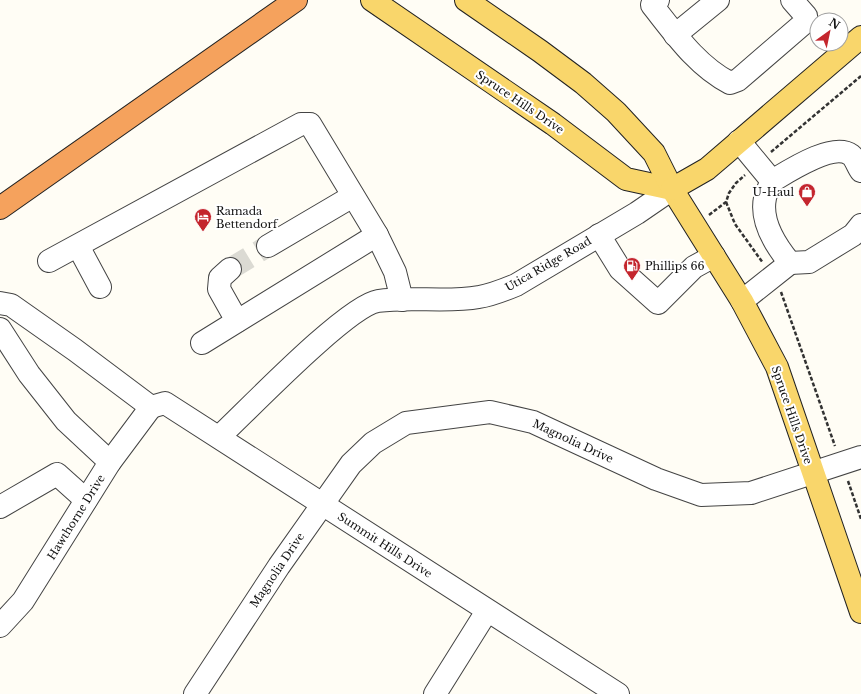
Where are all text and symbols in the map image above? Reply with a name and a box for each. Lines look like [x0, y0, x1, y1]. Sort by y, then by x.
north arrow [809, 12, 849, 52]
text: N [826, 15, 843, 33]
street label: Spruce Hills Drive [473, 67, 567, 137]
shop icon: U-Haul [797, 182, 817, 207]
place label: U-Haul [752, 185, 794, 199]
place label: Ramada Bettendorf [216, 204, 279, 231]
hotel icon: Ramada Bettendorf [193, 207, 213, 232]
street label: Utica Ridge Road [502, 233, 594, 294]
fuel station icon: Phillips 66 [622, 256, 642, 281]
place label: Phillips 66 [645, 259, 705, 273]
street label: Spruce Hills Drive [769, 364, 815, 466]
street label: Magnolia Drive [530, 416, 616, 466]
street label: Hawthorne Drive [44, 472, 108, 562]
street label: Summit Hills Drive [335, 509, 435, 581]
street label: Magnolia Drive [247, 530, 307, 610]

